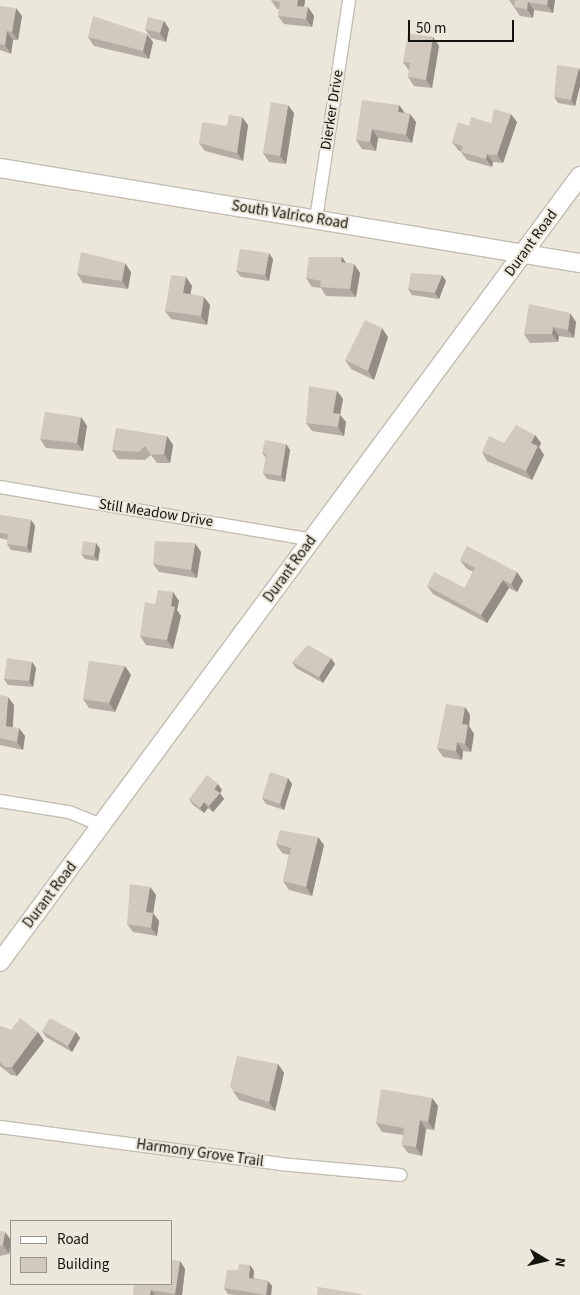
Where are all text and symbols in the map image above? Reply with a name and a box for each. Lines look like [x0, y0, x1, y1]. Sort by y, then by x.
scale bar [410, 10, 516, 42]
text: 50 m [416, 18, 446, 39]
street label: Dierker Drive [317, 69, 347, 151]
street label: South Valrico Road [230, 197, 350, 233]
street label: Durant Road [501, 206, 561, 280]
street label: Still Meadow Drive [98, 495, 214, 531]
street label: Durant Road [260, 532, 320, 606]
street label: Durant Road [19, 858, 81, 932]
street label: Harmony Grove Trail [135, 1135, 265, 1171]
legend [10, 1220, 172, 1285]
text: Road [57, 1229, 89, 1250]
north arrow [520, 1235, 570, 1285]
text: Building [57, 1254, 109, 1275]
text: N [549, 1256, 570, 1269]

